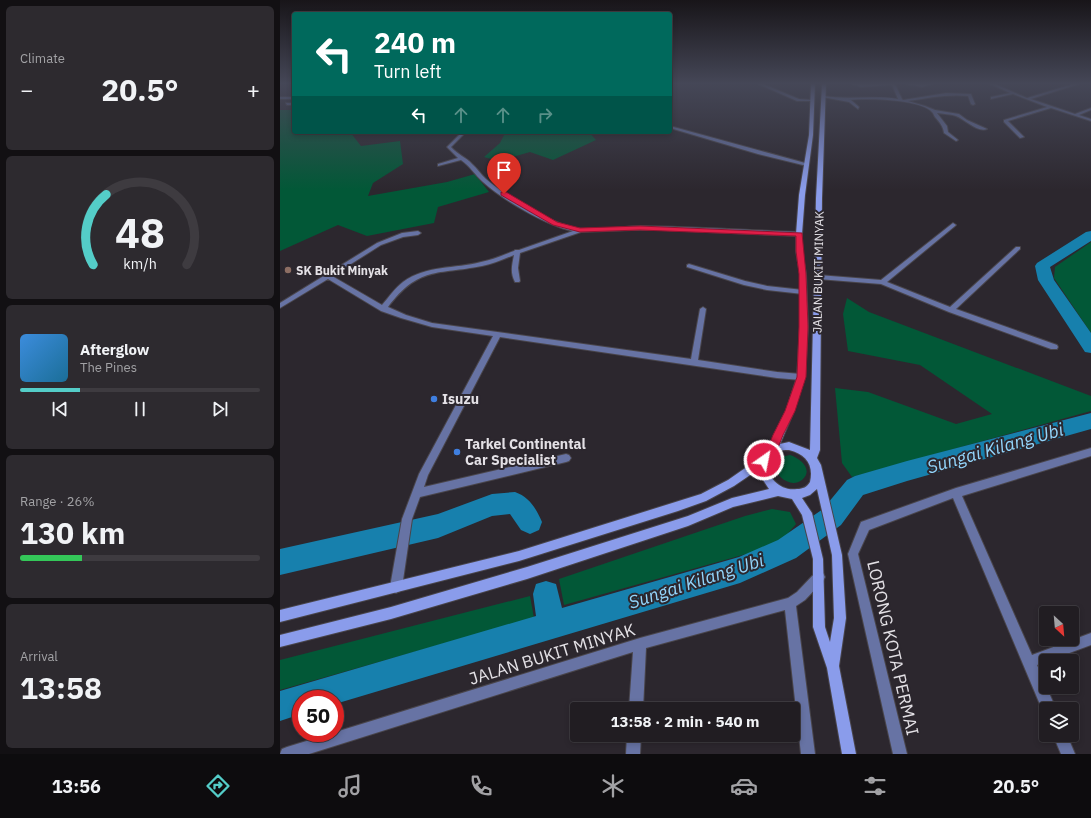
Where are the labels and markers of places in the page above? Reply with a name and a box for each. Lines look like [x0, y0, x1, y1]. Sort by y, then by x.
pin [487, 153, 521, 194]
place label: SK Bukit Minyak [296, 263, 388, 278]
marker: SK Bukit Minyak [283, 265, 293, 275]
place label: Isuzu [442, 390, 479, 408]
marker: Isuzu [429, 394, 439, 404]
place label: Tarkel Continental Car Specialist [465, 435, 586, 469]
marker: Tarkel Continental Car Specialist [452, 447, 462, 457]

